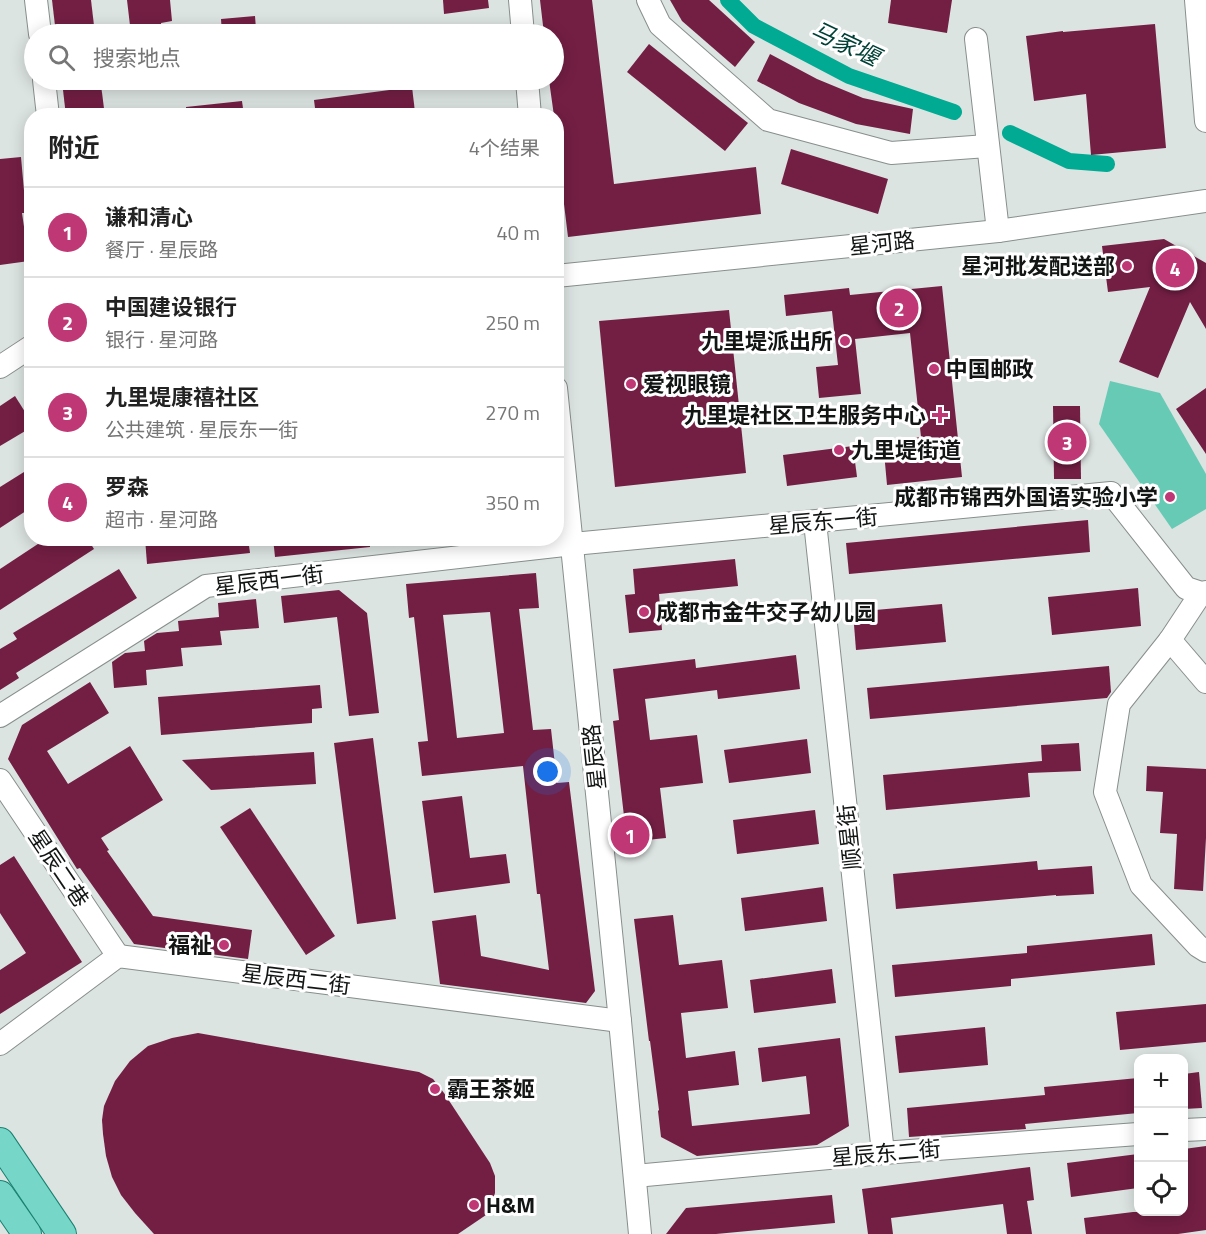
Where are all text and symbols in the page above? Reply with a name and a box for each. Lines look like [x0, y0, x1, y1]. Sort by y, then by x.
water label: 马家堰 [805, 12, 889, 76]
search box [24, 24, 564, 90]
icon: search [45, 41, 78, 74]
text: 搜索地点 [93, 41, 181, 75]
text: 附近 [48, 128, 100, 167]
text: 4个结果 [469, 132, 540, 163]
text: 谦和清心 [105, 200, 193, 234]
text: 1 [62, 217, 73, 248]
text: 40 m [496, 217, 540, 248]
street label: 星河路 [847, 223, 917, 263]
text: 餐厅 · 星辰路 [105, 234, 218, 265]
pin: 4 [1156, 246, 1194, 290]
place label: 星河批发配送部 [961, 249, 1115, 283]
marker: 星河批发配送部 [1120, 259, 1134, 273]
pin: 2 [880, 286, 918, 330]
text: 中国建设银行 [105, 290, 237, 324]
text: 2 [62, 307, 73, 338]
text: 250 m [485, 307, 540, 338]
text: 银行 · 星河路 [105, 324, 218, 355]
place label: 九里堤派出所 [701, 324, 833, 358]
marker: 九里堤派出所 [838, 334, 852, 348]
place label: 中国邮政 [946, 352, 1034, 386]
marker: 中国邮政 [927, 362, 941, 376]
place label: 爱视眼镜 [643, 367, 731, 401]
marker: 爱视眼镜 [624, 377, 638, 391]
text: 九里堤康禧社区 [105, 380, 259, 414]
text: 3 [62, 397, 73, 428]
text: 270 m [485, 397, 540, 428]
place label: 九里堤社区卫生服务中心 [684, 398, 926, 432]
marker: 九里堤社区卫生服务中心 [931, 406, 949, 424]
text: 公共建筑 · 星辰东一街 [105, 414, 298, 445]
pin: 3 [1048, 420, 1086, 464]
place label: 九里堤街道 [851, 433, 961, 467]
marker: 九里堤街道 [832, 443, 846, 457]
text: 罗森 [105, 470, 149, 504]
place label: 成都市锦西外国语实验小学 [894, 480, 1158, 514]
text: 4 [62, 487, 73, 518]
text: 350 m [485, 487, 540, 518]
marker: 成都市锦西外国语实验小学 [1163, 490, 1177, 504]
street label: 星辰东一街 [767, 499, 879, 543]
text: 超市 · 星河路 [105, 504, 218, 535]
street label: 星辰西一街 [212, 556, 326, 604]
place label: 成都市金牛交子幼儿园 [656, 595, 876, 629]
marker: 成都市金牛交子幼儿园 [637, 605, 651, 619]
street label: 星辰路 [574, 722, 614, 792]
your location [533, 757, 562, 786]
street label: 顺星街 [829, 802, 869, 872]
pin: 1 [610, 812, 650, 858]
street label: 星辰二巷 [20, 822, 98, 914]
place label: 福祉 [168, 928, 212, 962]
marker: 福祉 [217, 938, 231, 952]
street label: 星辰西二街 [239, 955, 353, 1003]
map controls [1134, 1054, 1188, 1216]
button: + [1134, 1054, 1188, 1108]
place label: 霸王茶姬 [447, 1072, 535, 1106]
marker: 霸王茶姬 [428, 1082, 442, 1096]
button: − [1134, 1108, 1188, 1162]
street label: 星辰东二街 [830, 1131, 942, 1175]
button: locate [1134, 1162, 1188, 1216]
place label: H&M [486, 1188, 535, 1222]
marker: H&M [467, 1198, 481, 1212]

